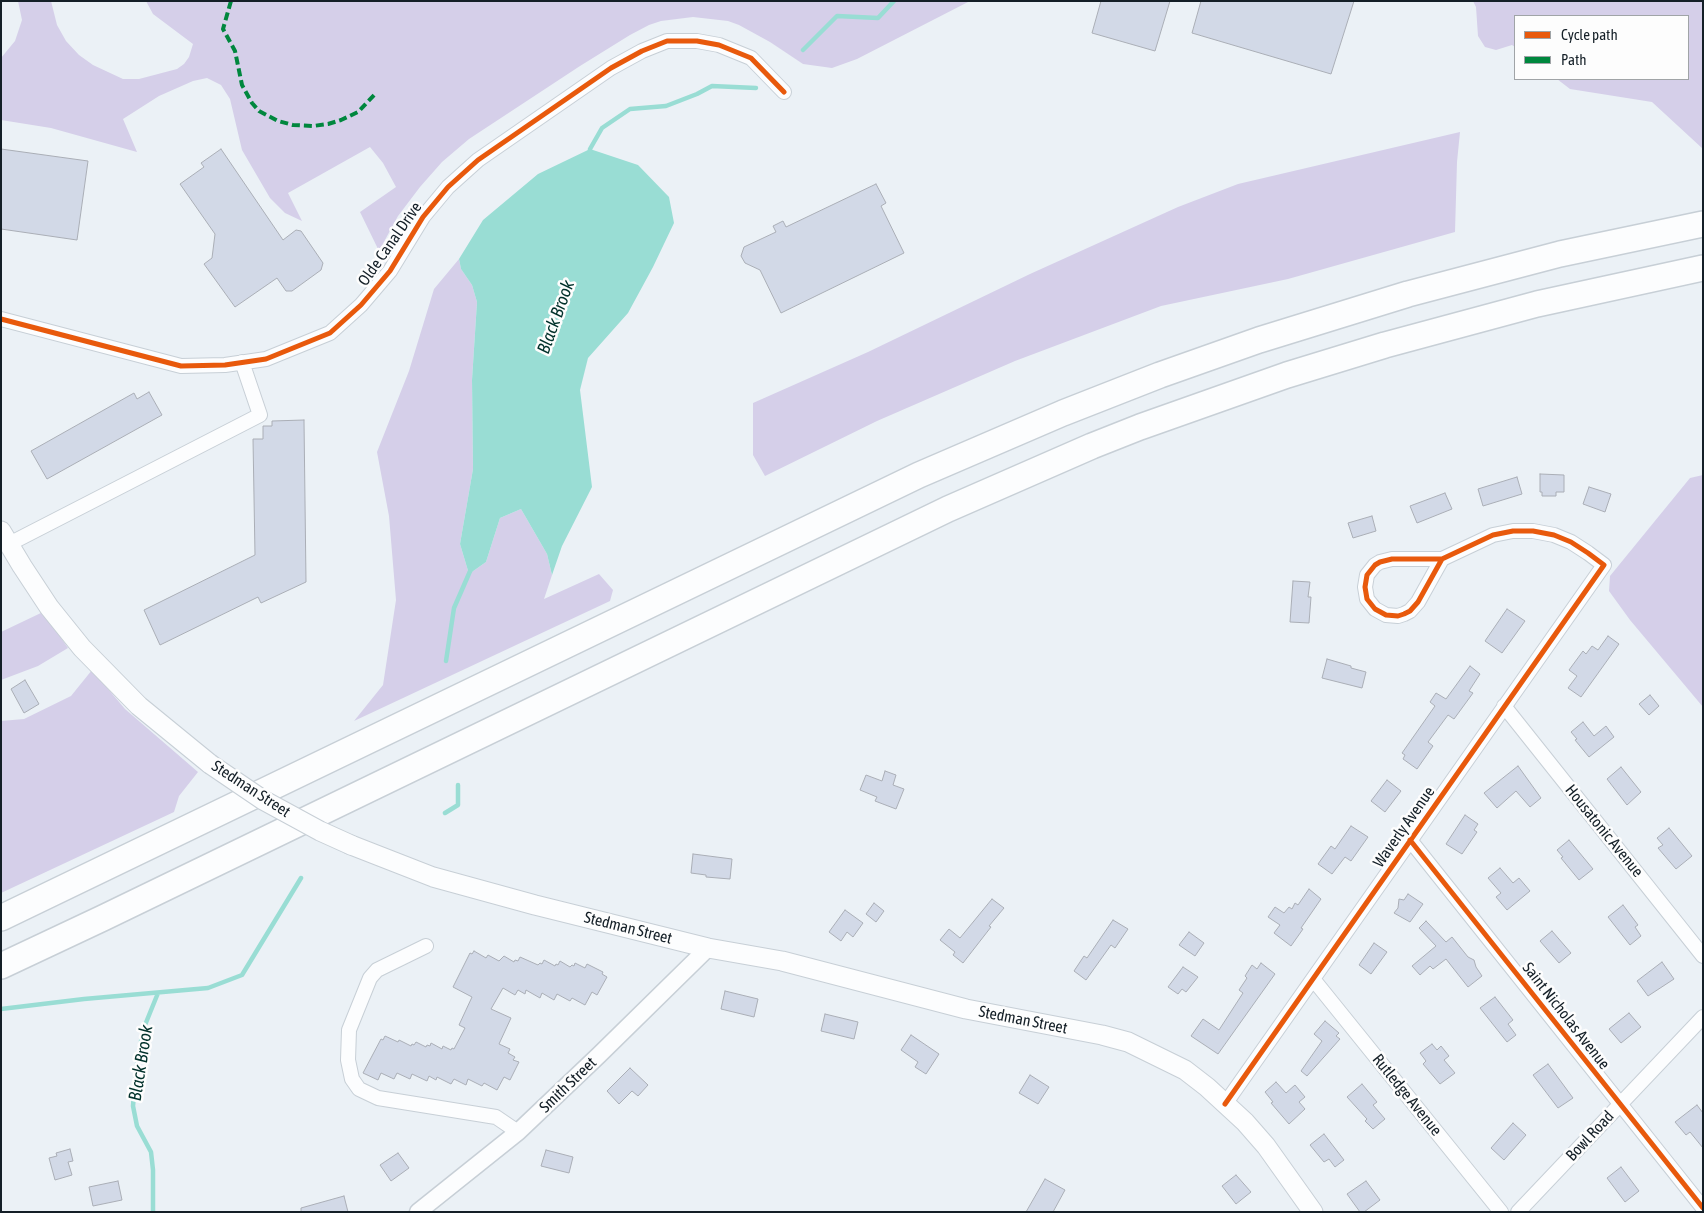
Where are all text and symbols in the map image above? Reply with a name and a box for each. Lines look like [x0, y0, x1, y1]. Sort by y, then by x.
legend [1514, 15, 1689, 80]
text: Cycle path [1561, 26, 1618, 43]
text: Path [1561, 51, 1587, 68]
street label: Olde Canal Drive [354, 198, 426, 290]
water label: Black Brook [533, 277, 579, 357]
street label: Stedman Street [208, 756, 294, 822]
street label: Housatonic Avenue [1561, 781, 1647, 881]
street label: Waverly Avenue [1369, 783, 1439, 871]
street label: Stedman Street [582, 908, 674, 948]
street label: Saint Nicholas Avenue [1518, 959, 1614, 1073]
street label: Stedman Street [977, 1002, 1069, 1038]
water label: Black Brook [124, 1023, 158, 1103]
street label: Rutledge Avenue [1368, 1050, 1446, 1140]
street label: Smith Street [536, 1053, 600, 1117]
street label: Bowl Road [1562, 1107, 1618, 1165]

